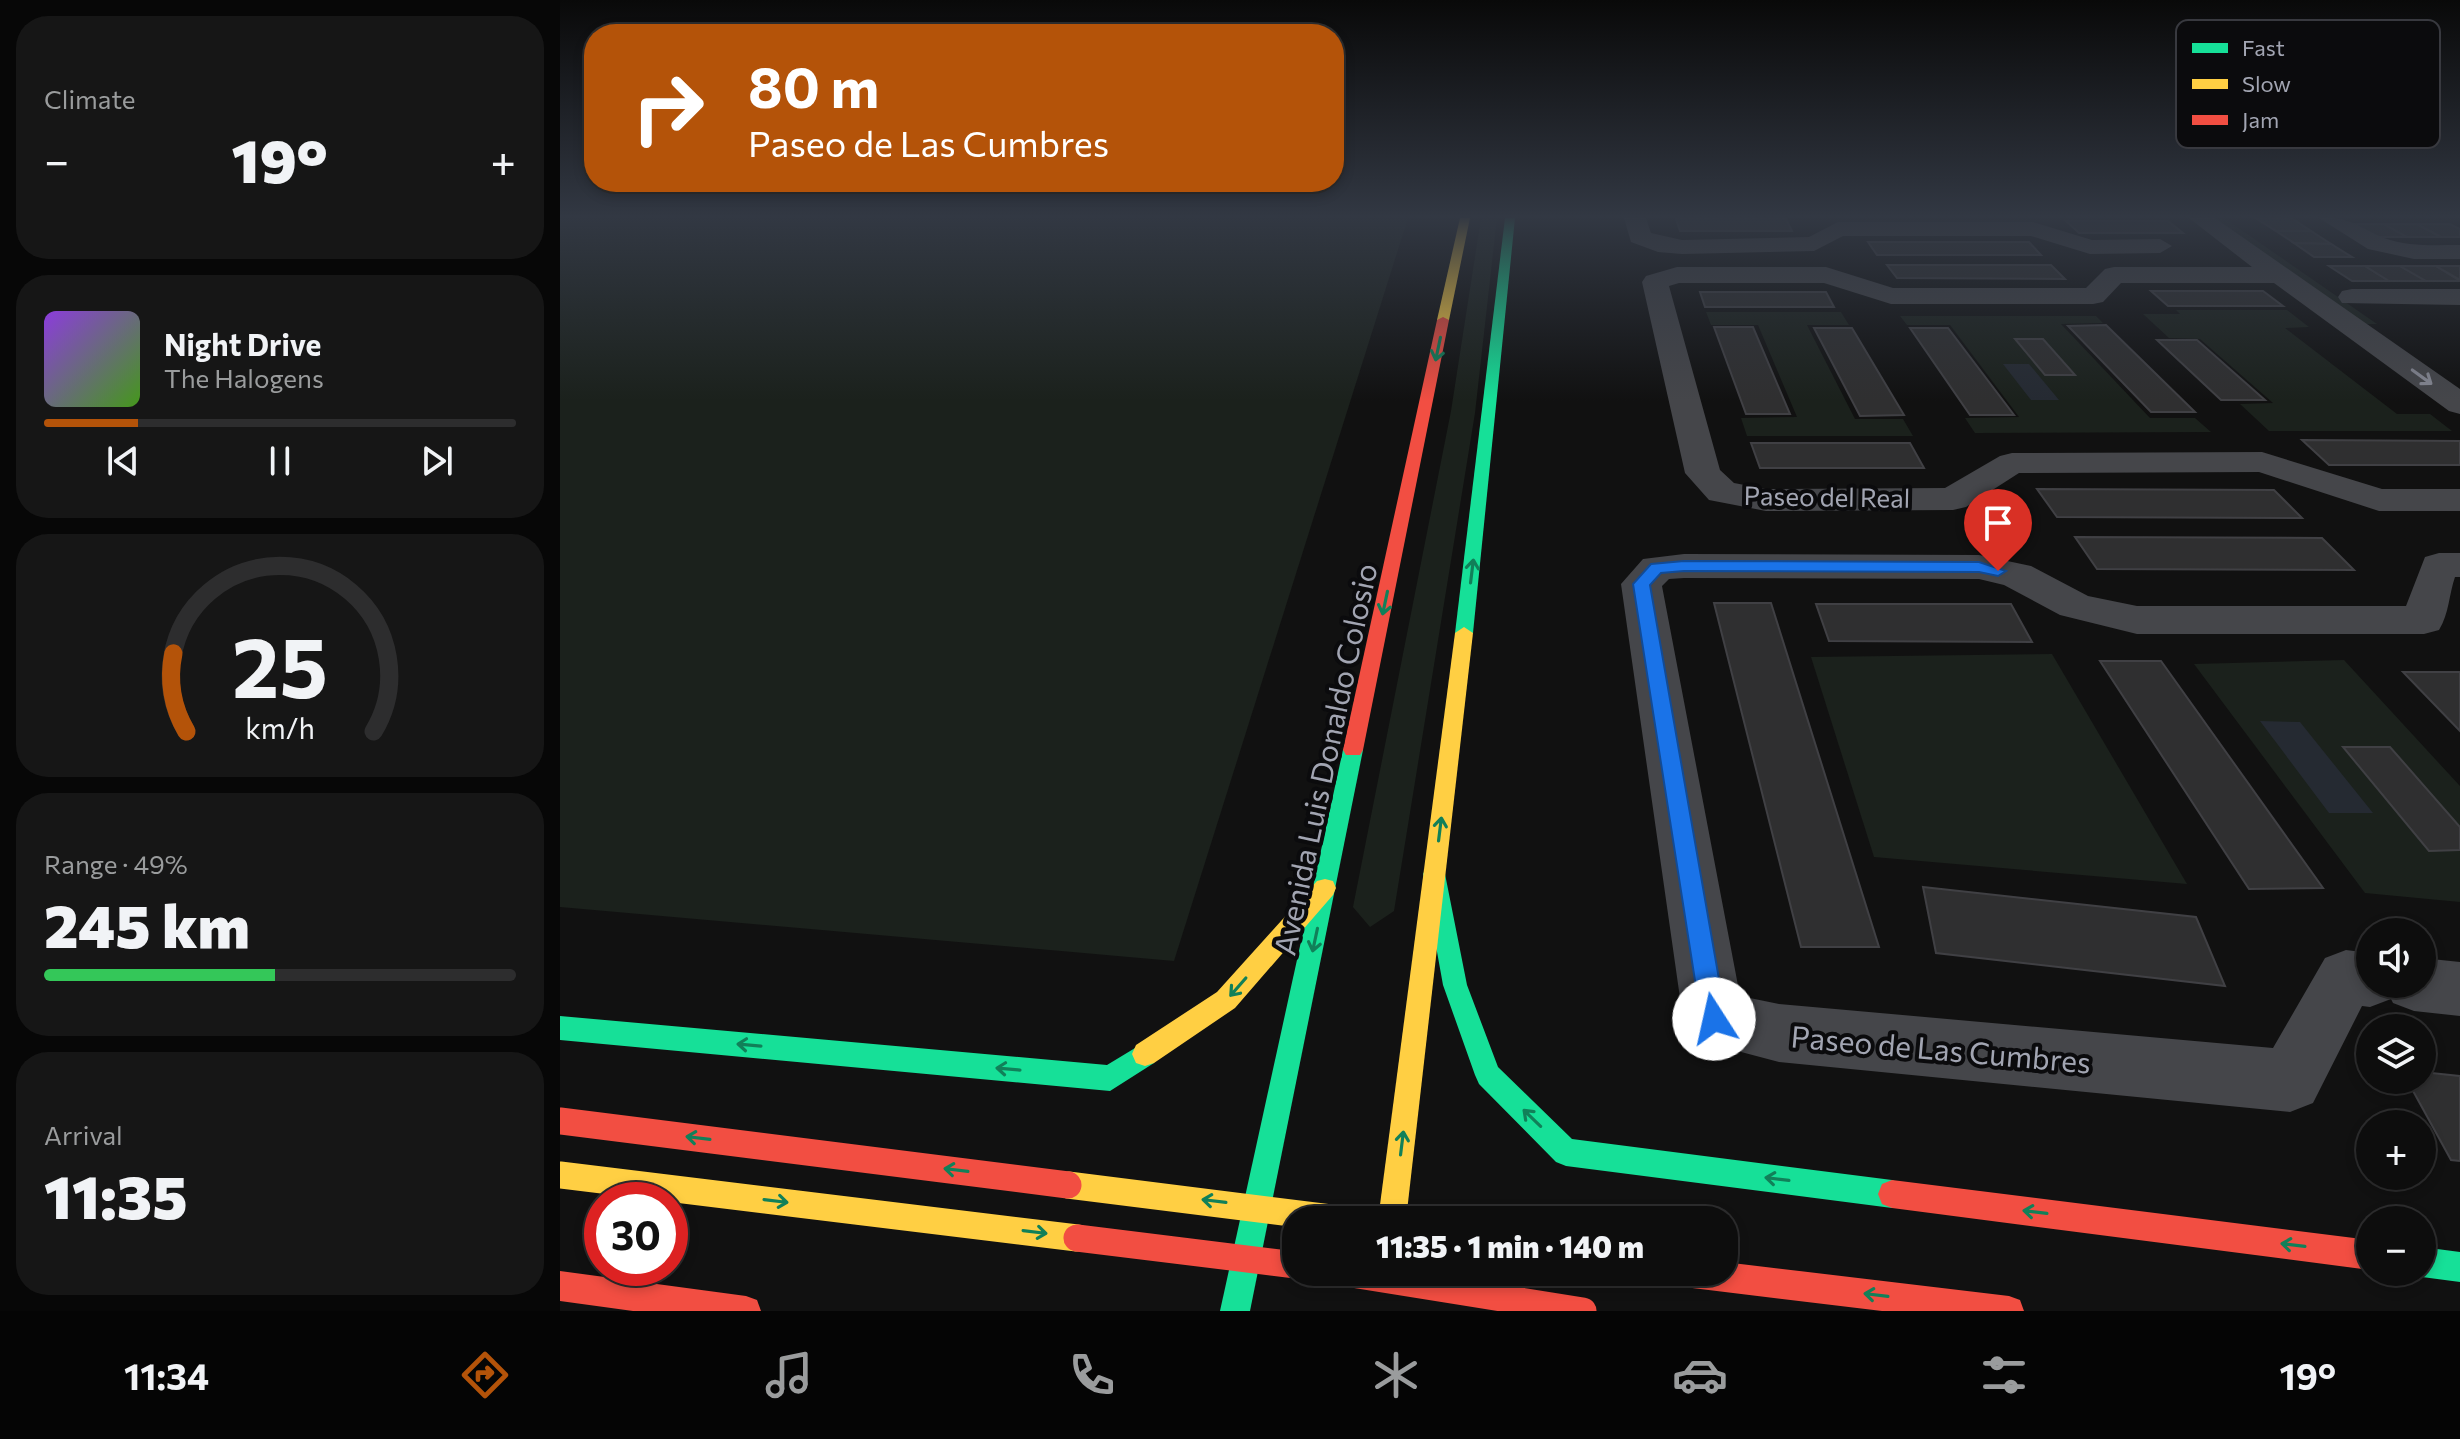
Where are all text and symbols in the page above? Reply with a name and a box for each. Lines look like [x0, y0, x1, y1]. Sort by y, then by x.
legend [2176, 20, 2440, 148]
text: Fast [2242, 34, 2285, 61]
text: 80 m [748, 51, 879, 120]
icon: right [616, 56, 720, 160]
text: Slow [2242, 70, 2291, 97]
text: Climate [44, 83, 136, 114]
text: Jam [2242, 106, 2279, 133]
text: Paseo de Las Cumbres [748, 120, 1109, 164]
text: 19° [231, 122, 328, 195]
text: − [44, 132, 69, 186]
text: + [490, 132, 516, 186]
text: Night Drive [164, 325, 321, 362]
one-way arrow [1430, 336, 1445, 361]
text: The Halogens [164, 362, 324, 393]
one-way arrow [2411, 369, 2433, 385]
icon: previous [101, 439, 145, 483]
icon: pause [258, 439, 302, 483]
icon: next [415, 439, 459, 483]
street label: Paseo del Real [1743, 479, 1911, 513]
pin [1964, 489, 2032, 571]
icon: arrive [1976, 501, 2020, 545]
one-way arrow [1464, 558, 1479, 585]
street label: Avenida Luis Donaldo Colosio [1264, 560, 1384, 958]
one-way arrow [1377, 590, 1392, 616]
text: 25 [232, 612, 328, 714]
text: km/h [245, 710, 315, 745]
one-way arrow [1433, 817, 1448, 842]
text: Range · 49% [44, 848, 188, 879]
text: 245 km [44, 887, 250, 960]
map controls [2356, 918, 2436, 1286]
button: sound [2356, 918, 2436, 998]
one-way arrow [1307, 927, 1322, 953]
one-way arrow [1229, 976, 1247, 996]
position arrow [1672, 977, 1756, 1061]
button: layers [2356, 1014, 2436, 1094]
street label: Paseo de Las Cumbres [1789, 1016, 2093, 1080]
one-way arrow [736, 1038, 763, 1053]
one-way arrow [995, 1061, 1022, 1076]
one-way arrow [1522, 1109, 1542, 1128]
button: + [2356, 1110, 2436, 1190]
text: Arrival [44, 1119, 123, 1150]
one-way arrow [686, 1130, 711, 1145]
one-way arrow [1394, 1130, 1409, 1156]
text: 11:35 [44, 1158, 187, 1231]
one-way arrow [943, 1162, 970, 1177]
one-way arrow [1765, 1171, 1790, 1186]
speed limit sign: 30 [584, 1182, 688, 1286]
one-way arrow [1202, 1193, 1227, 1208]
one-way arrow [763, 1194, 789, 1209]
one-way arrow [2023, 1204, 2048, 1219]
button: − [2356, 1206, 2436, 1286]
one-way arrow [1021, 1225, 1047, 1240]
text: 11:35 · 1 min · 140 m [1376, 1227, 1644, 1264]
one-way arrow [2280, 1238, 2307, 1253]
one-way arrow [1864, 1287, 1889, 1302]
icon: directions [457, 1347, 513, 1403]
icon: music [761, 1347, 817, 1403]
icon: phone [1064, 1347, 1120, 1403]
icon: climate [1368, 1347, 1424, 1403]
icon: car [1672, 1347, 1728, 1403]
icon: filters [1976, 1347, 2032, 1403]
text: 11:34 [124, 1353, 209, 1397]
text: 19° [2280, 1353, 2336, 1397]

